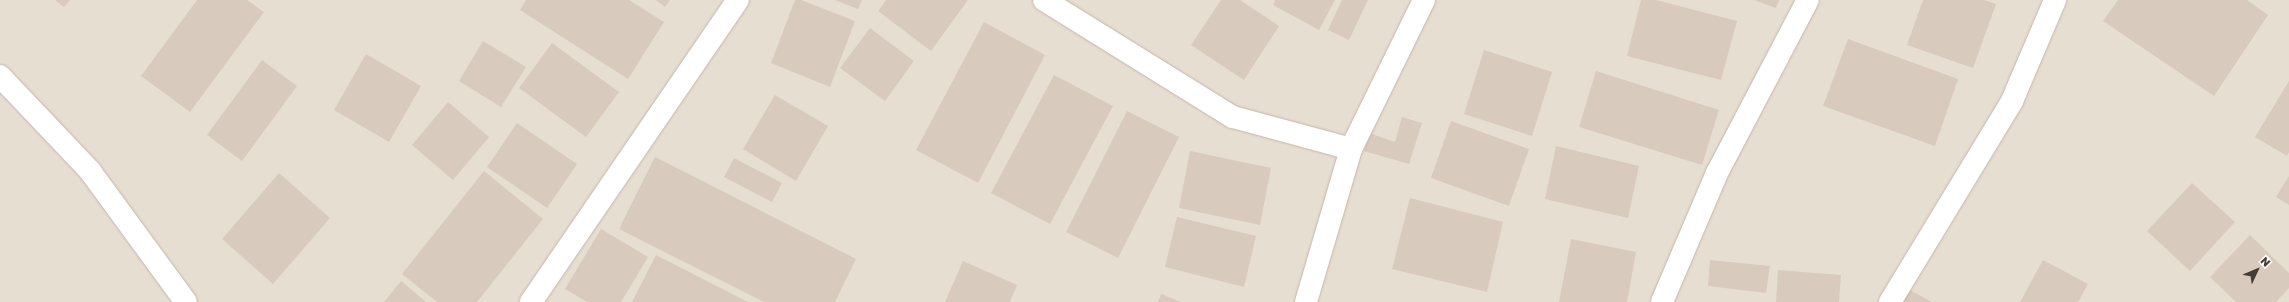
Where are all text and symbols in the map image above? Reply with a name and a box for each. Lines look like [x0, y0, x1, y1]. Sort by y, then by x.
north arrow [2237, 250, 2277, 290]
text: N [2258, 254, 2274, 269]

